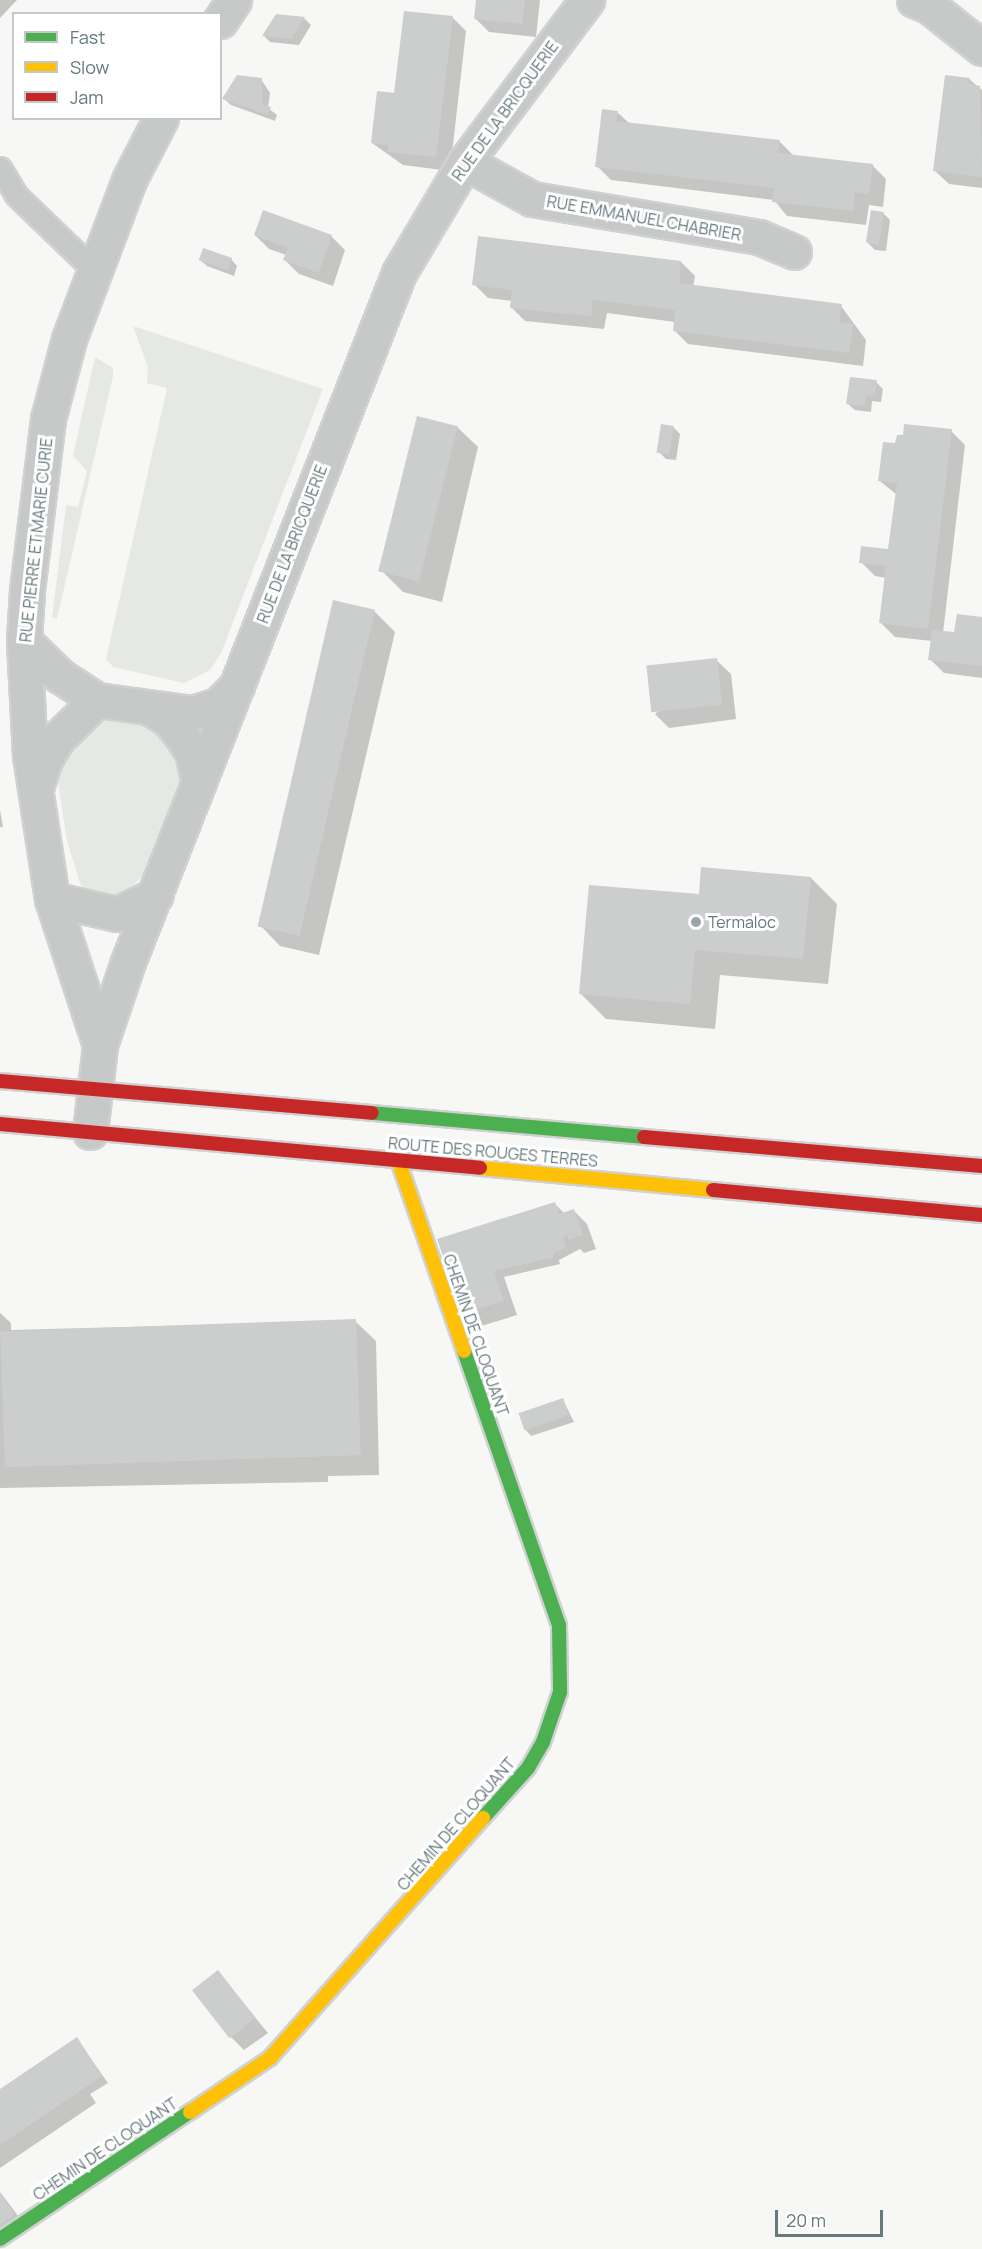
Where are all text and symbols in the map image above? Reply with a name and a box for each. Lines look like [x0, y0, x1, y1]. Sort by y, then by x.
legend [12, 12, 222, 120]
text: Fast [70, 25, 105, 49]
street label: RUE DE LA BRICQUERIE [448, 37, 562, 185]
text: Slow [70, 55, 109, 79]
text: Jam [70, 85, 104, 109]
street label: RUE EMMANUEL CHABRIER [545, 191, 743, 245]
street label: RUE PIERRE ET MARIE CURIE [16, 437, 56, 643]
street label: RUE DE LA BRICQUERIE [253, 462, 331, 626]
place label: Termaloc [708, 912, 776, 932]
marker: Termaloc [689, 915, 703, 929]
street label: ROUTE DES ROUGES TERRES [387, 1133, 599, 1171]
street label: CHEMIN DE CLOQUANT [439, 1252, 513, 1418]
street label: CHEMIN DE CLOQUANT [393, 1754, 519, 1894]
street label: CHEMIN DE CLOQUANT [29, 2094, 181, 2204]
scale bar [778, 2198, 886, 2236]
text: 20 m [786, 2208, 826, 2232]

